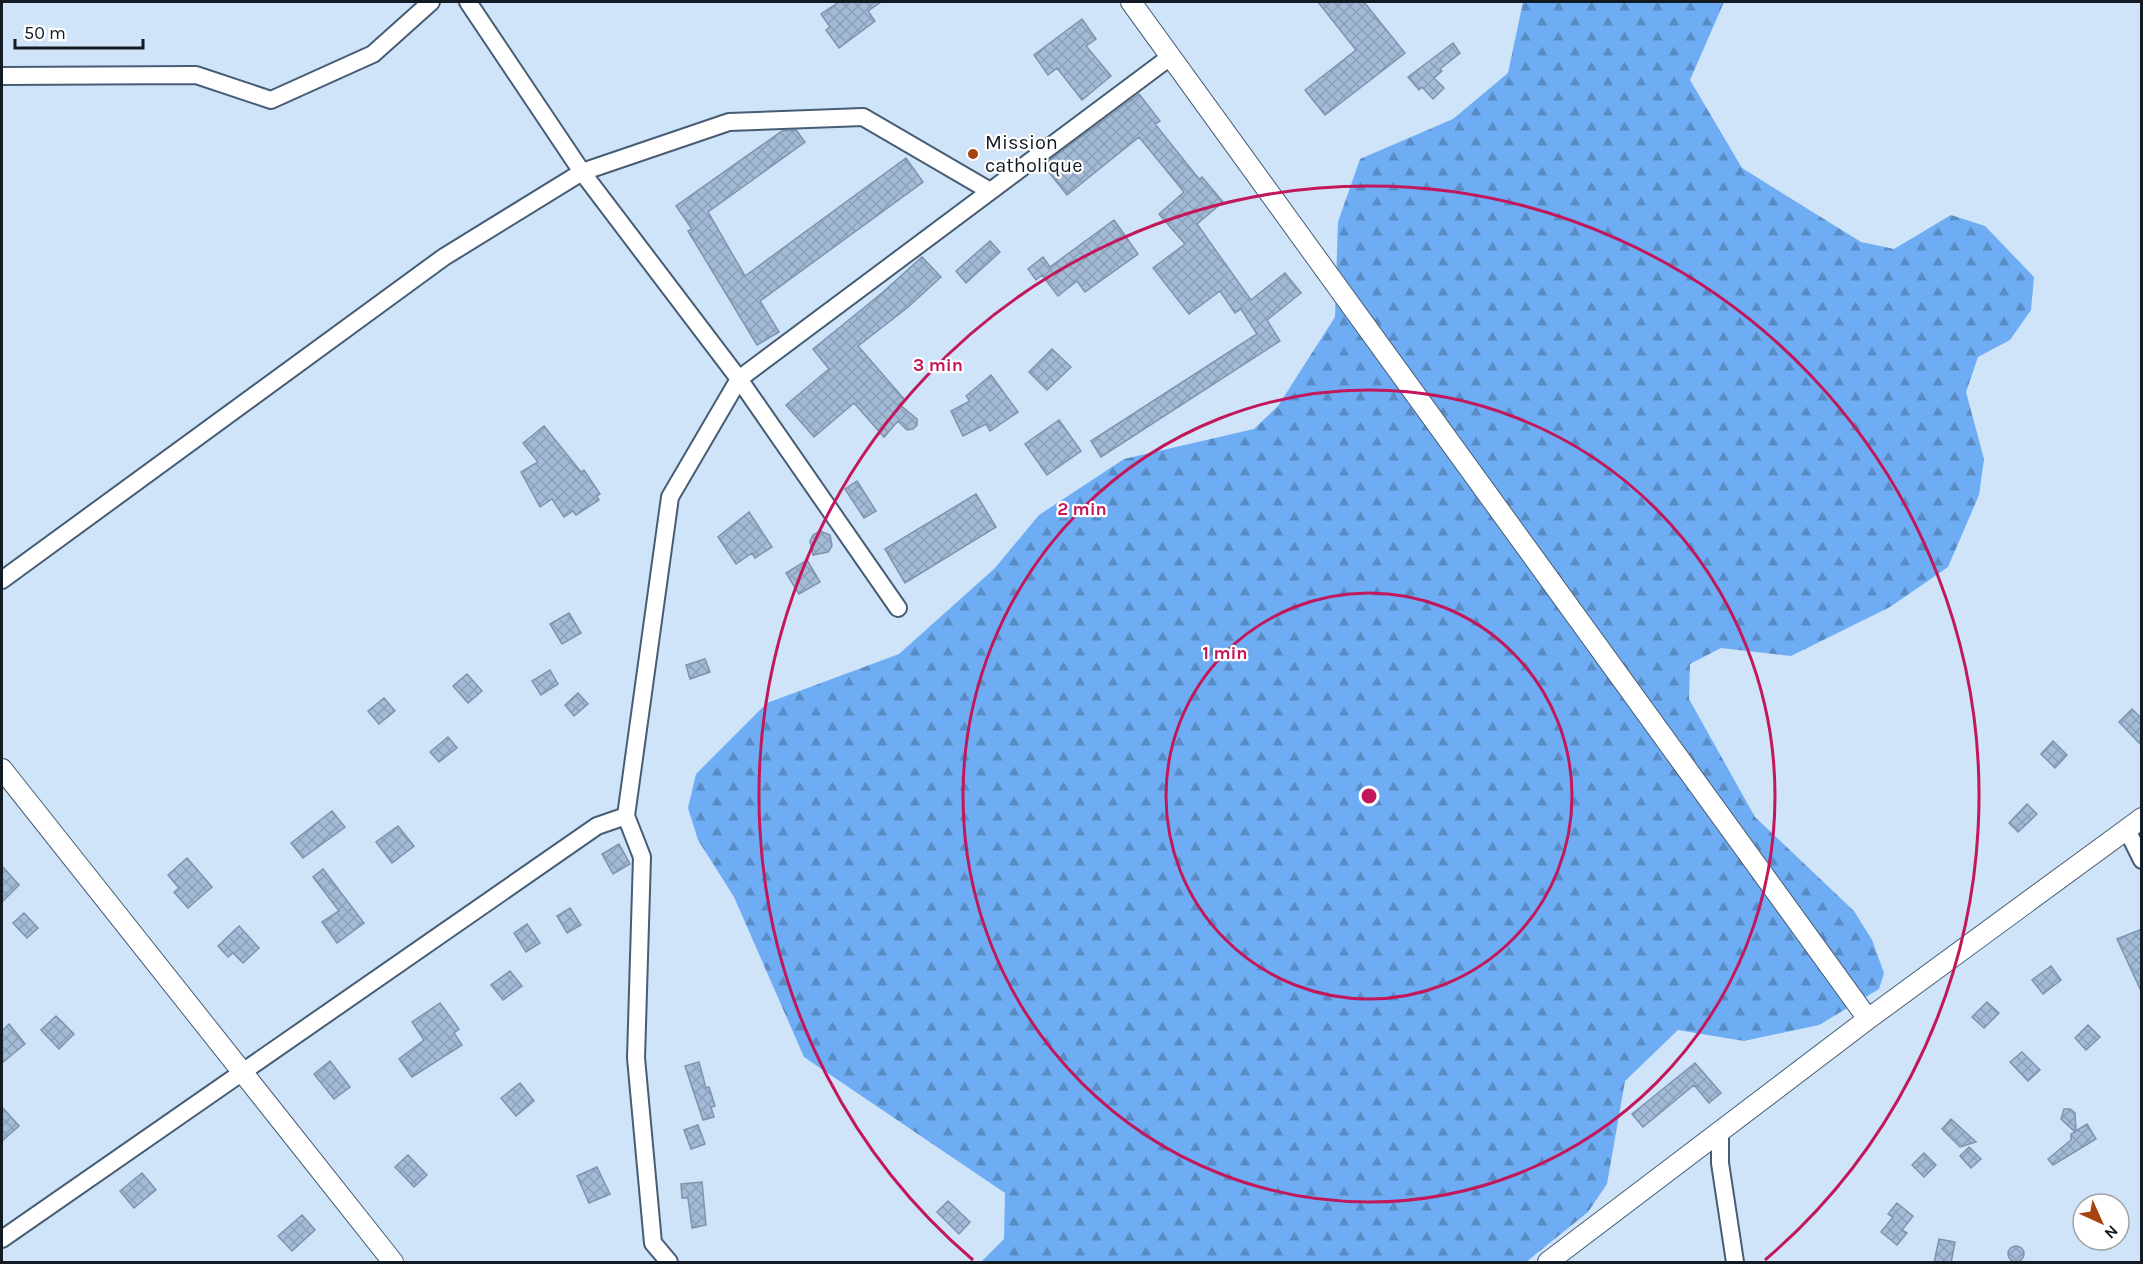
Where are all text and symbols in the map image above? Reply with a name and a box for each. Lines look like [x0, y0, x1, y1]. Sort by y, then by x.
scale bar [15, 12, 142, 50]
text: 50 m [24, 22, 66, 44]
place label: Mission catholique [985, 131, 1082, 177]
marker: Mission catholique [966, 147, 980, 161]
text: 3 min [913, 354, 963, 376]
text: 2 min [1057, 498, 1107, 520]
text: 1 min [1202, 642, 1248, 664]
centre of rings [1359, 786, 1379, 806]
north arrow [2071, 1192, 2131, 1252]
text: N [2100, 1221, 2122, 1243]

